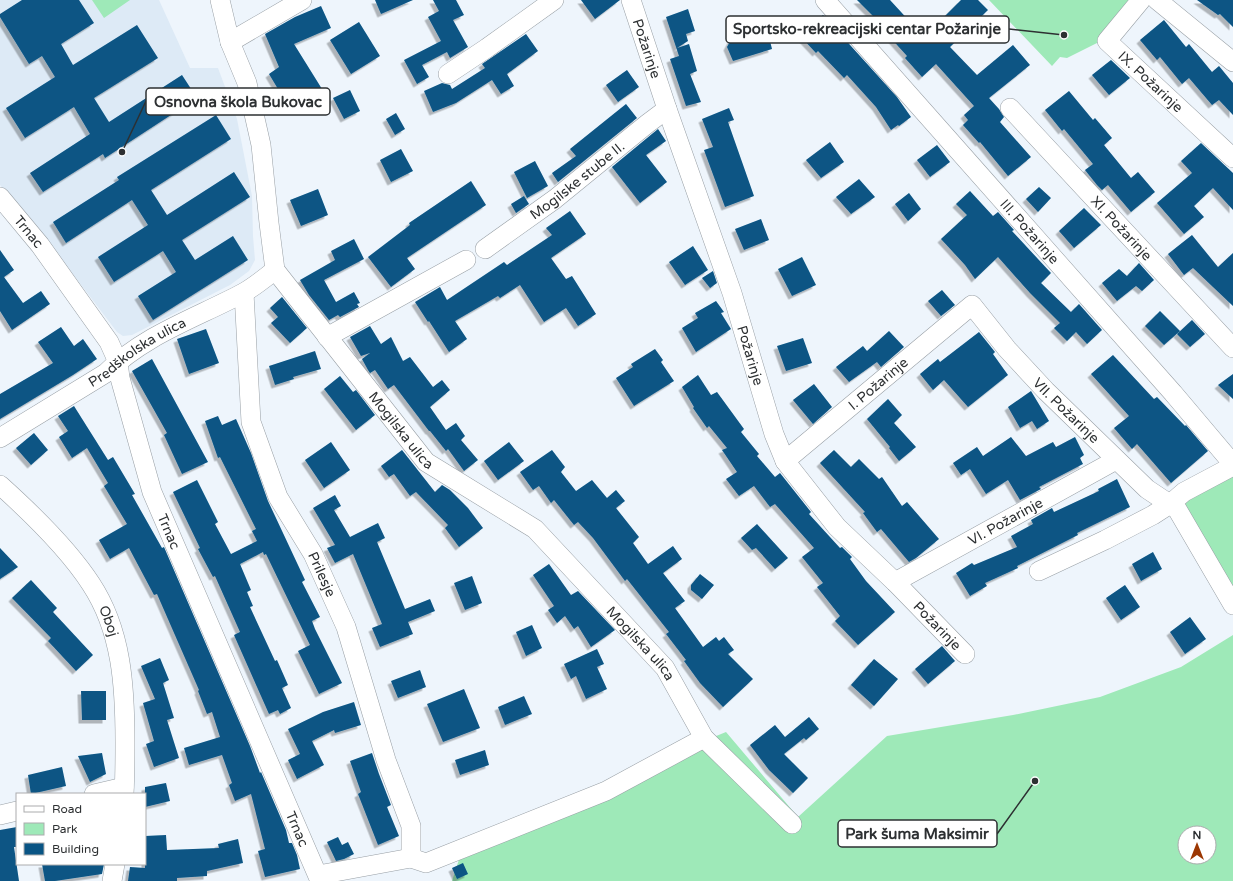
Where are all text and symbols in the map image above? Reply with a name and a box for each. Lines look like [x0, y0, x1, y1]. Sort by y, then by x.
callout: Sportsko-rekreacijski centar Požarinje [726, 16, 1009, 43]
street label: Požarinje [629, 17, 665, 80]
text: Sportsko-rekreacijski centar Požarinje [733, 20, 1001, 39]
street label: IX. Požarinje [1115, 47, 1187, 116]
callout: Osnovna škola Bukovac [146, 88, 330, 115]
text: Osnovna škola Bukovac [154, 93, 322, 111]
street label: Mogilske stube II. [526, 137, 628, 223]
street label: XI. Požarinje [1087, 192, 1156, 264]
street label: III. Požarinje [997, 195, 1063, 267]
street label: Trnac [10, 212, 47, 251]
street label: Predškolska ulica [85, 314, 189, 390]
street label: Požarinje [734, 323, 768, 387]
street label: I. Požarinje [845, 354, 911, 413]
street label: VII. Požarinje [1029, 374, 1103, 447]
street label: Mogilska ulica [365, 388, 436, 473]
street label: VI. Požarinje [965, 494, 1046, 548]
street label: Trnac [154, 511, 184, 552]
street label: Prilesje [305, 549, 340, 600]
street label: Požarinje [910, 598, 965, 654]
street label: Oboj [96, 603, 122, 638]
street label: Mogilska ulica [603, 603, 679, 683]
legend [16, 793, 146, 865]
text: Road [52, 802, 82, 816]
street label: Trnac [282, 809, 313, 849]
callout: Park šuma Maksimir [838, 820, 997, 847]
text: Park [52, 822, 78, 836]
text: Park šuma Maksimir [845, 825, 989, 843]
north arrow [1177, 825, 1217, 865]
text: N [1193, 829, 1201, 842]
text: Building [52, 842, 99, 856]

